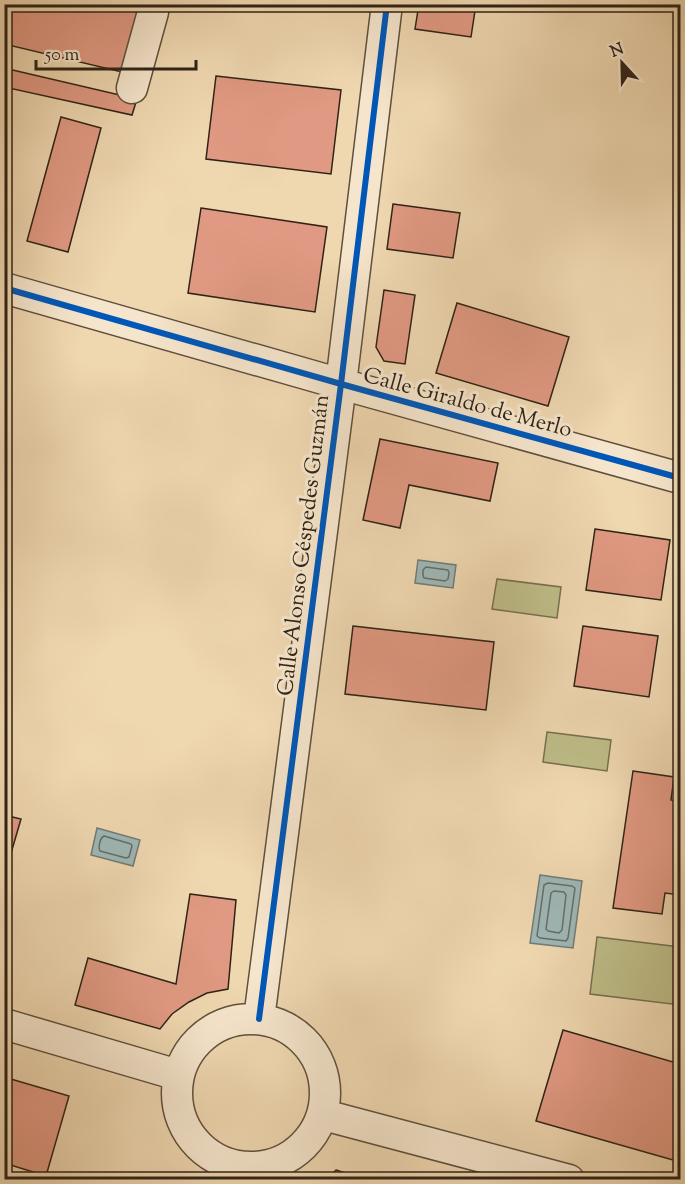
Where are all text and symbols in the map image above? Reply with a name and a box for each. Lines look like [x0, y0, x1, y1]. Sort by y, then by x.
scale bar [36, 33, 196, 71]
north arrow [592, 33, 652, 93]
text: N [607, 38, 628, 64]
text: 50 m [44, 43, 80, 69]
street label: Calle Giraldo de Merlo [359, 361, 575, 447]
street label: Calle Alonso Céspedes Guzmán [271, 393, 339, 698]

